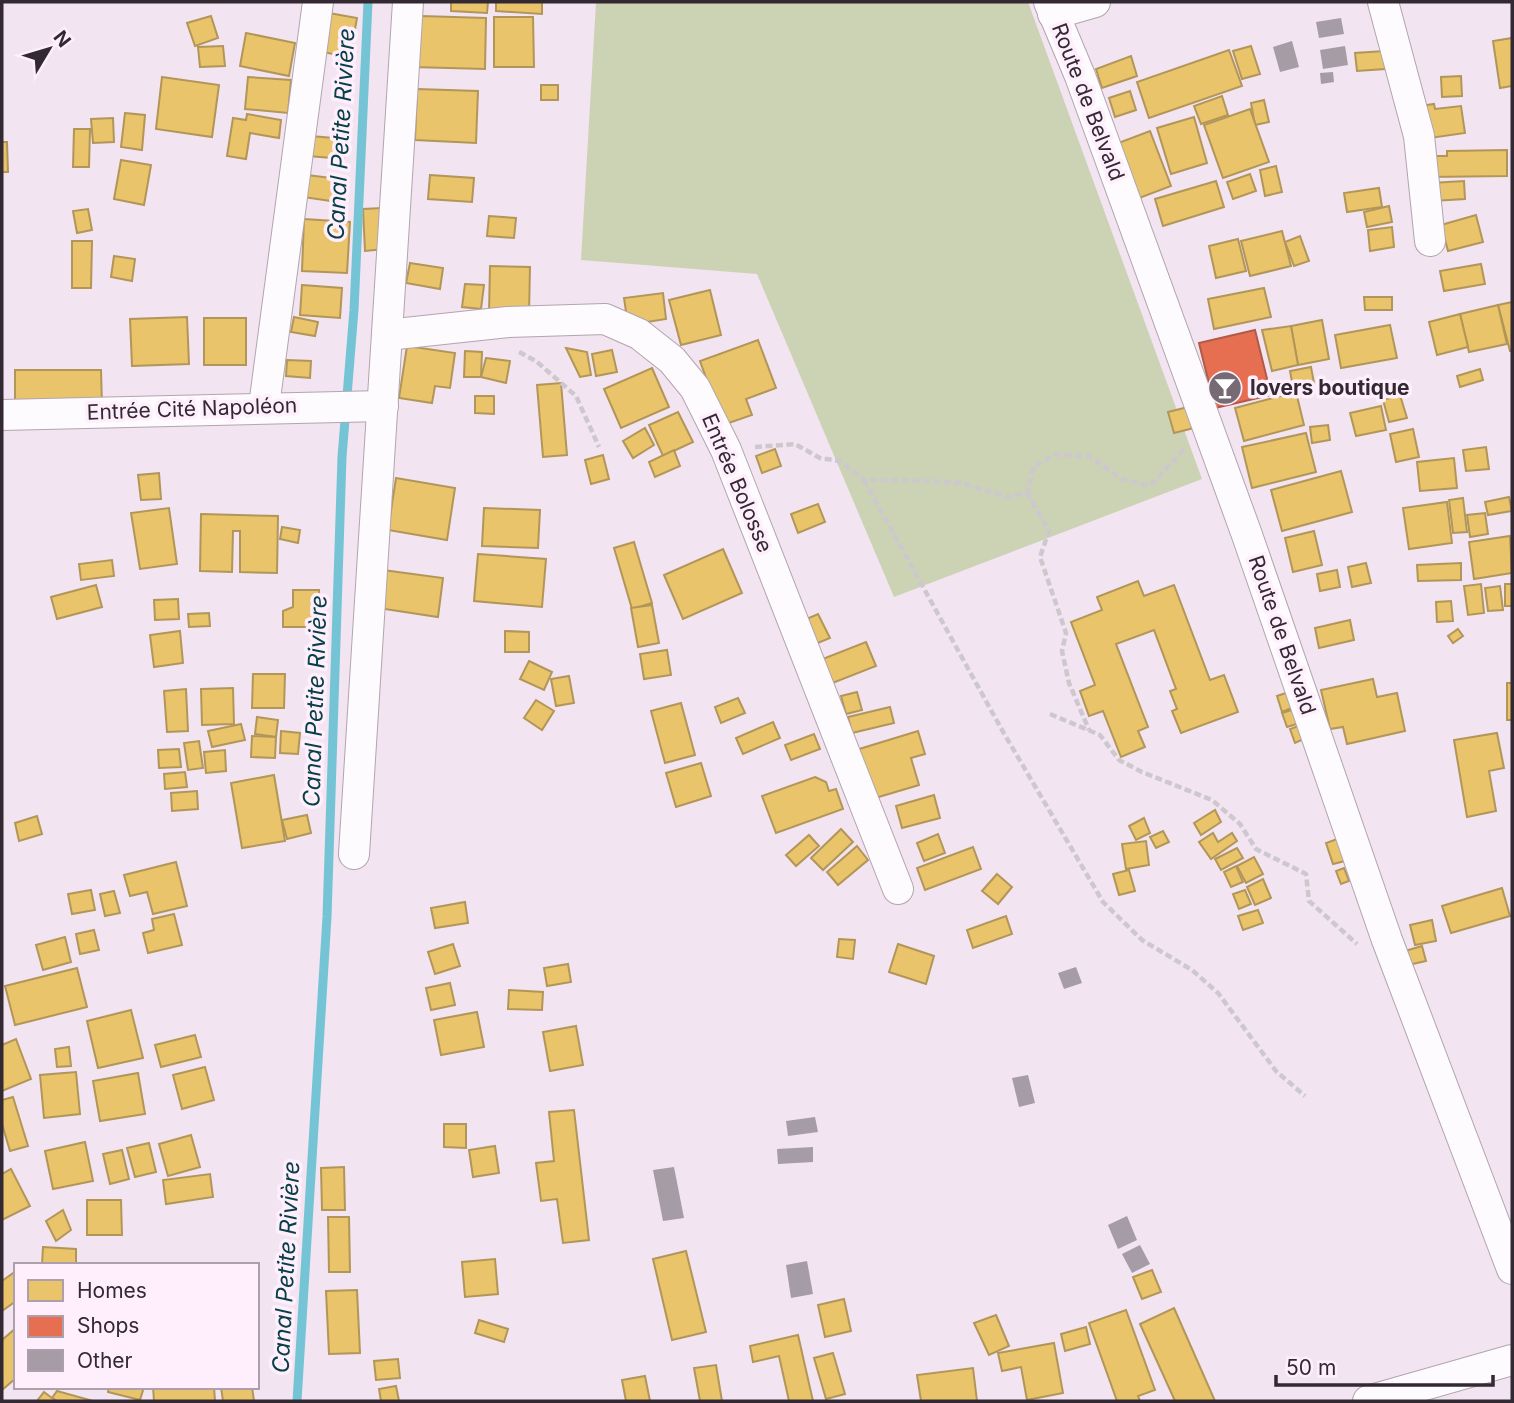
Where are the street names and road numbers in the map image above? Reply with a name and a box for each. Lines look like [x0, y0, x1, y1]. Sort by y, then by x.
street label: Route de Belvald [1047, 20, 1130, 184]
street label: Entrée Cité Napoléon [86, 392, 298, 425]
street label: Entrée Bolosse [697, 410, 778, 556]
street label: Route de Belvald [1244, 552, 1321, 718]

